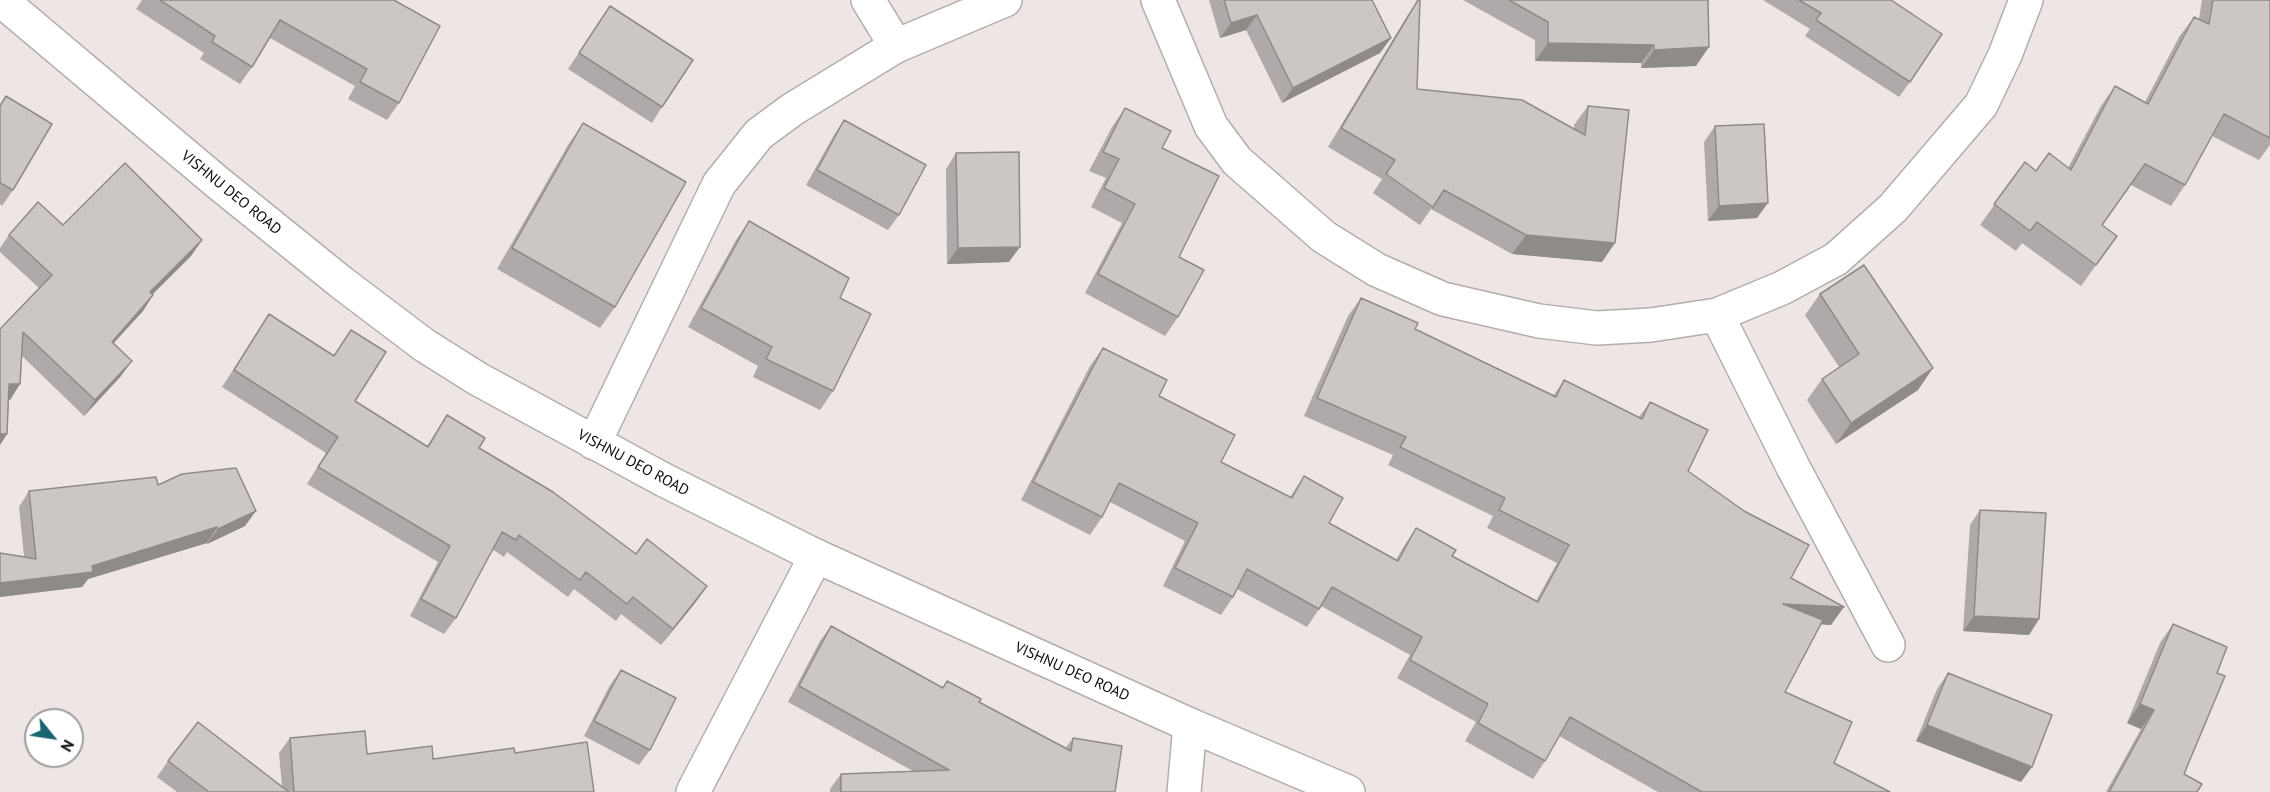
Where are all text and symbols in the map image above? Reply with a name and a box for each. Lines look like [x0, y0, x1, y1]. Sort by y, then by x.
street label: VISHNU DEO ROAD [177, 147, 285, 239]
street label: VISHNU DEO ROAD [574, 426, 692, 500]
street label: VISHNU DEO ROAD [1012, 639, 1132, 705]
north arrow [24, 708, 84, 768]
text: N [57, 736, 79, 756]

